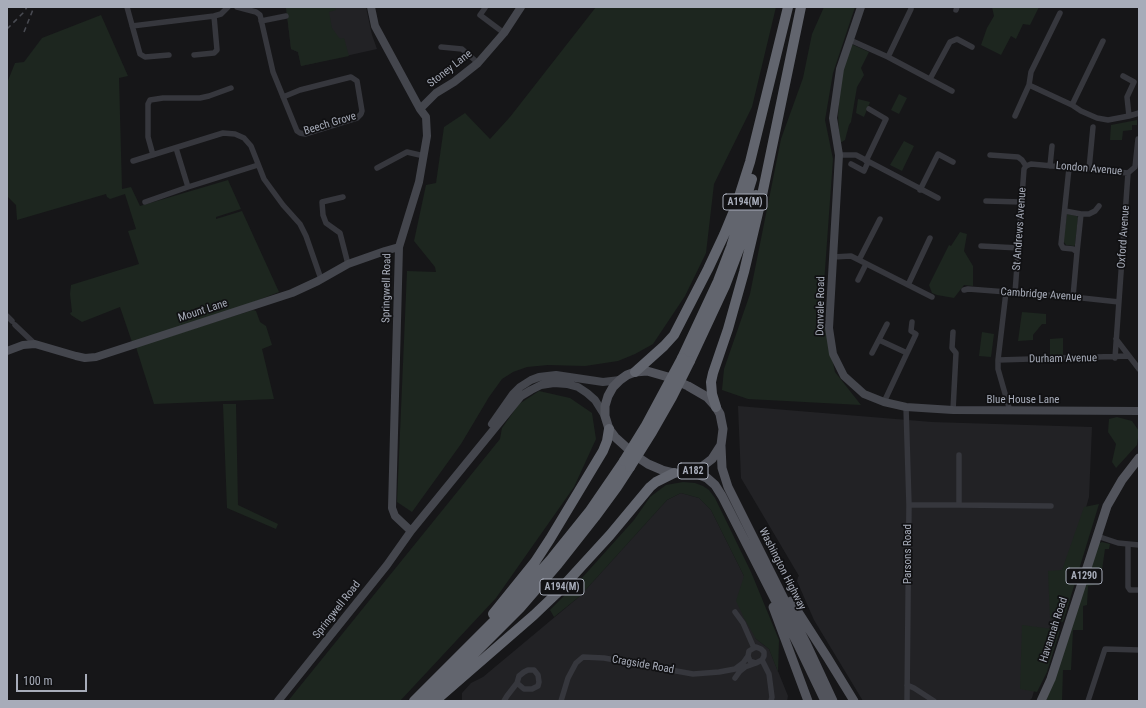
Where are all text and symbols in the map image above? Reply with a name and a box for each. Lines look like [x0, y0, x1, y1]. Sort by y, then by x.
street label: Stoney Lane [425, 48, 475, 90]
street label: Beech Grove [302, 110, 358, 138]
street label: London Avenue [1055, 160, 1123, 178]
street label: St Andrews Avenue [1011, 187, 1029, 271]
road number: A194(M) [723, 194, 767, 210]
street label: Oxford Avenue [1115, 205, 1133, 269]
street label: Springwell Road [380, 253, 394, 323]
street label: Donvale Road [814, 276, 828, 336]
street label: Cambridge Avenue [1000, 286, 1082, 304]
street label: Mount Lane [177, 297, 229, 325]
street label: Durham Avenue [1029, 352, 1097, 366]
street label: Blue House Lane [987, 393, 1059, 407]
road number: A182 [678, 463, 708, 479]
street label: Parsons Road [901, 524, 915, 584]
street label: Washington Highway [756, 526, 808, 612]
road number: A1290 [1066, 568, 1102, 584]
street label: Springwell Road [310, 578, 364, 642]
road number: A194(M) [540, 579, 584, 595]
street label: Havannah Road [1037, 596, 1071, 664]
street label: Cragside Road [611, 653, 675, 677]
scale bar [18, 666, 89, 692]
text: 100 m [23, 674, 53, 688]

